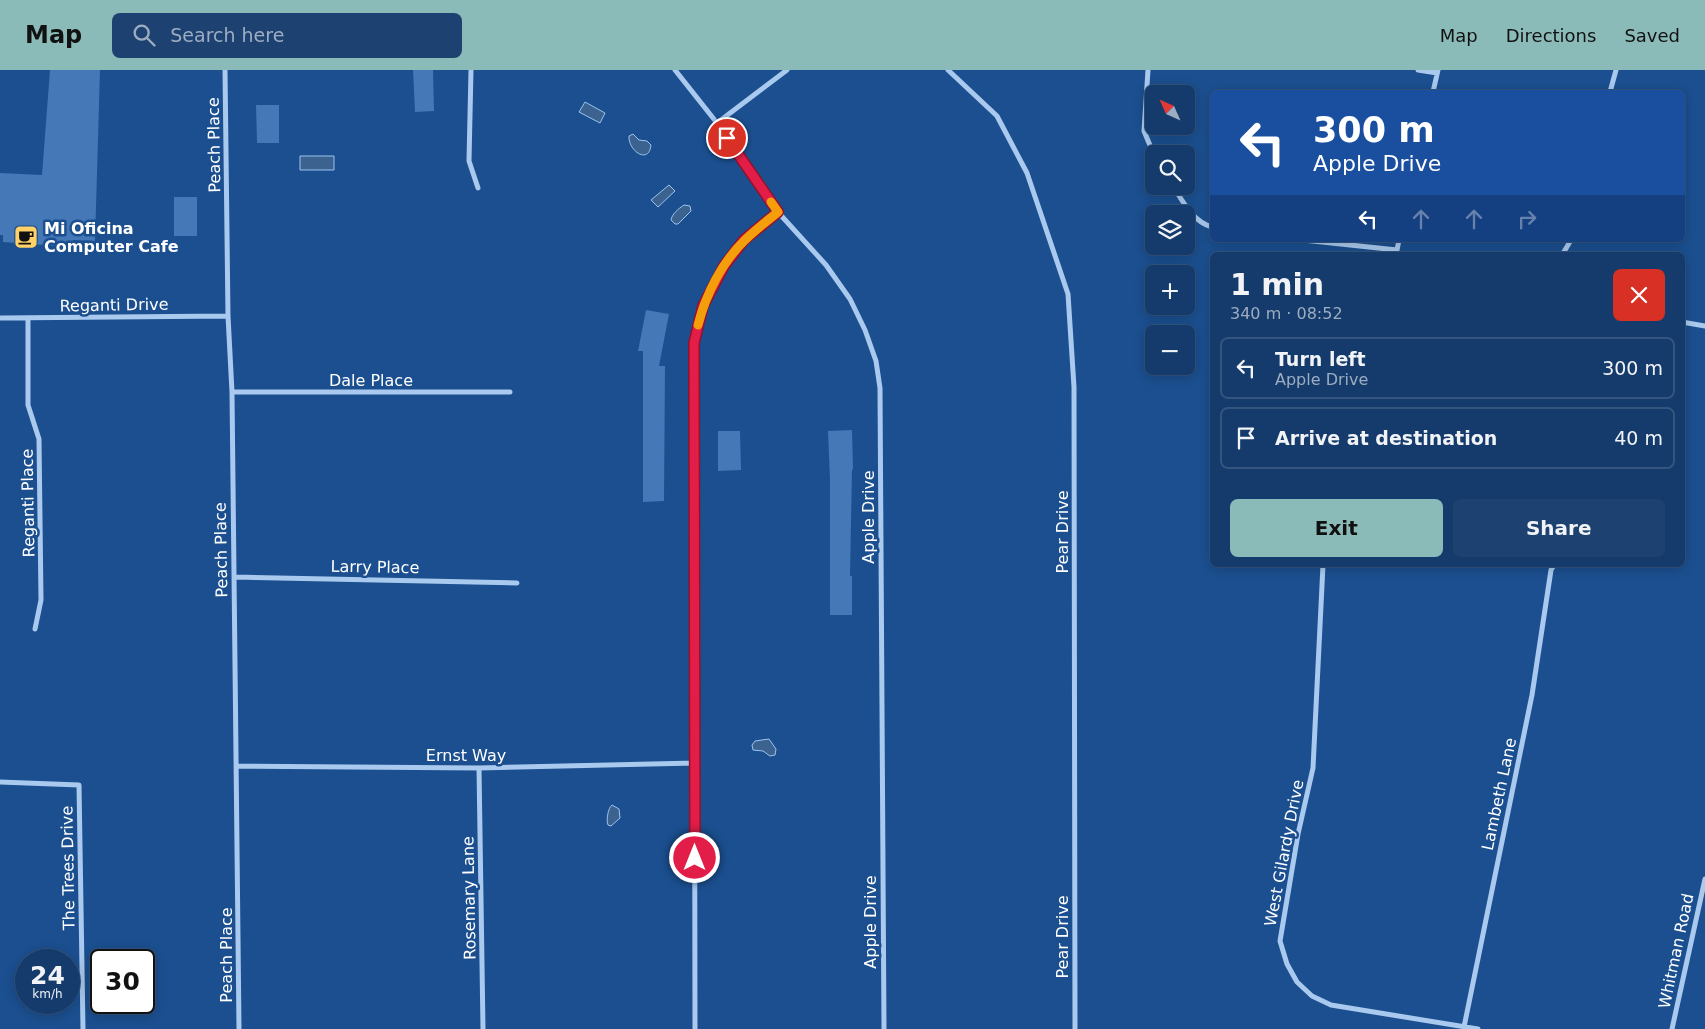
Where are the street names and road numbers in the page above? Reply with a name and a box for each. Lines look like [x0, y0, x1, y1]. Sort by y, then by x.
street label: Peach Place [204, 97, 224, 193]
street label: Reganti Drive [59, 295, 169, 315]
street label: Dale Place [329, 371, 413, 390]
street label: Reganti Place [18, 448, 38, 558]
street label: Apple Drive [859, 470, 878, 564]
street label: Pear Drive [1053, 490, 1072, 574]
street label: Peach Place [211, 502, 231, 598]
street label: Larry Place [330, 557, 420, 577]
street label: Lambeth Lane [1478, 736, 1520, 852]
street label: Ernst Way [426, 746, 506, 765]
street label: West Gilardy Drive [1260, 778, 1308, 928]
street label: The Trees Drive [57, 806, 79, 931]
street label: Rosemary Lane [458, 836, 480, 960]
street label: Apple Drive [861, 875, 880, 969]
street label: Whitman Road [1654, 892, 1698, 1010]
street label: Pear Drive [1053, 895, 1072, 979]
street label: Peach Place [217, 907, 236, 1003]

